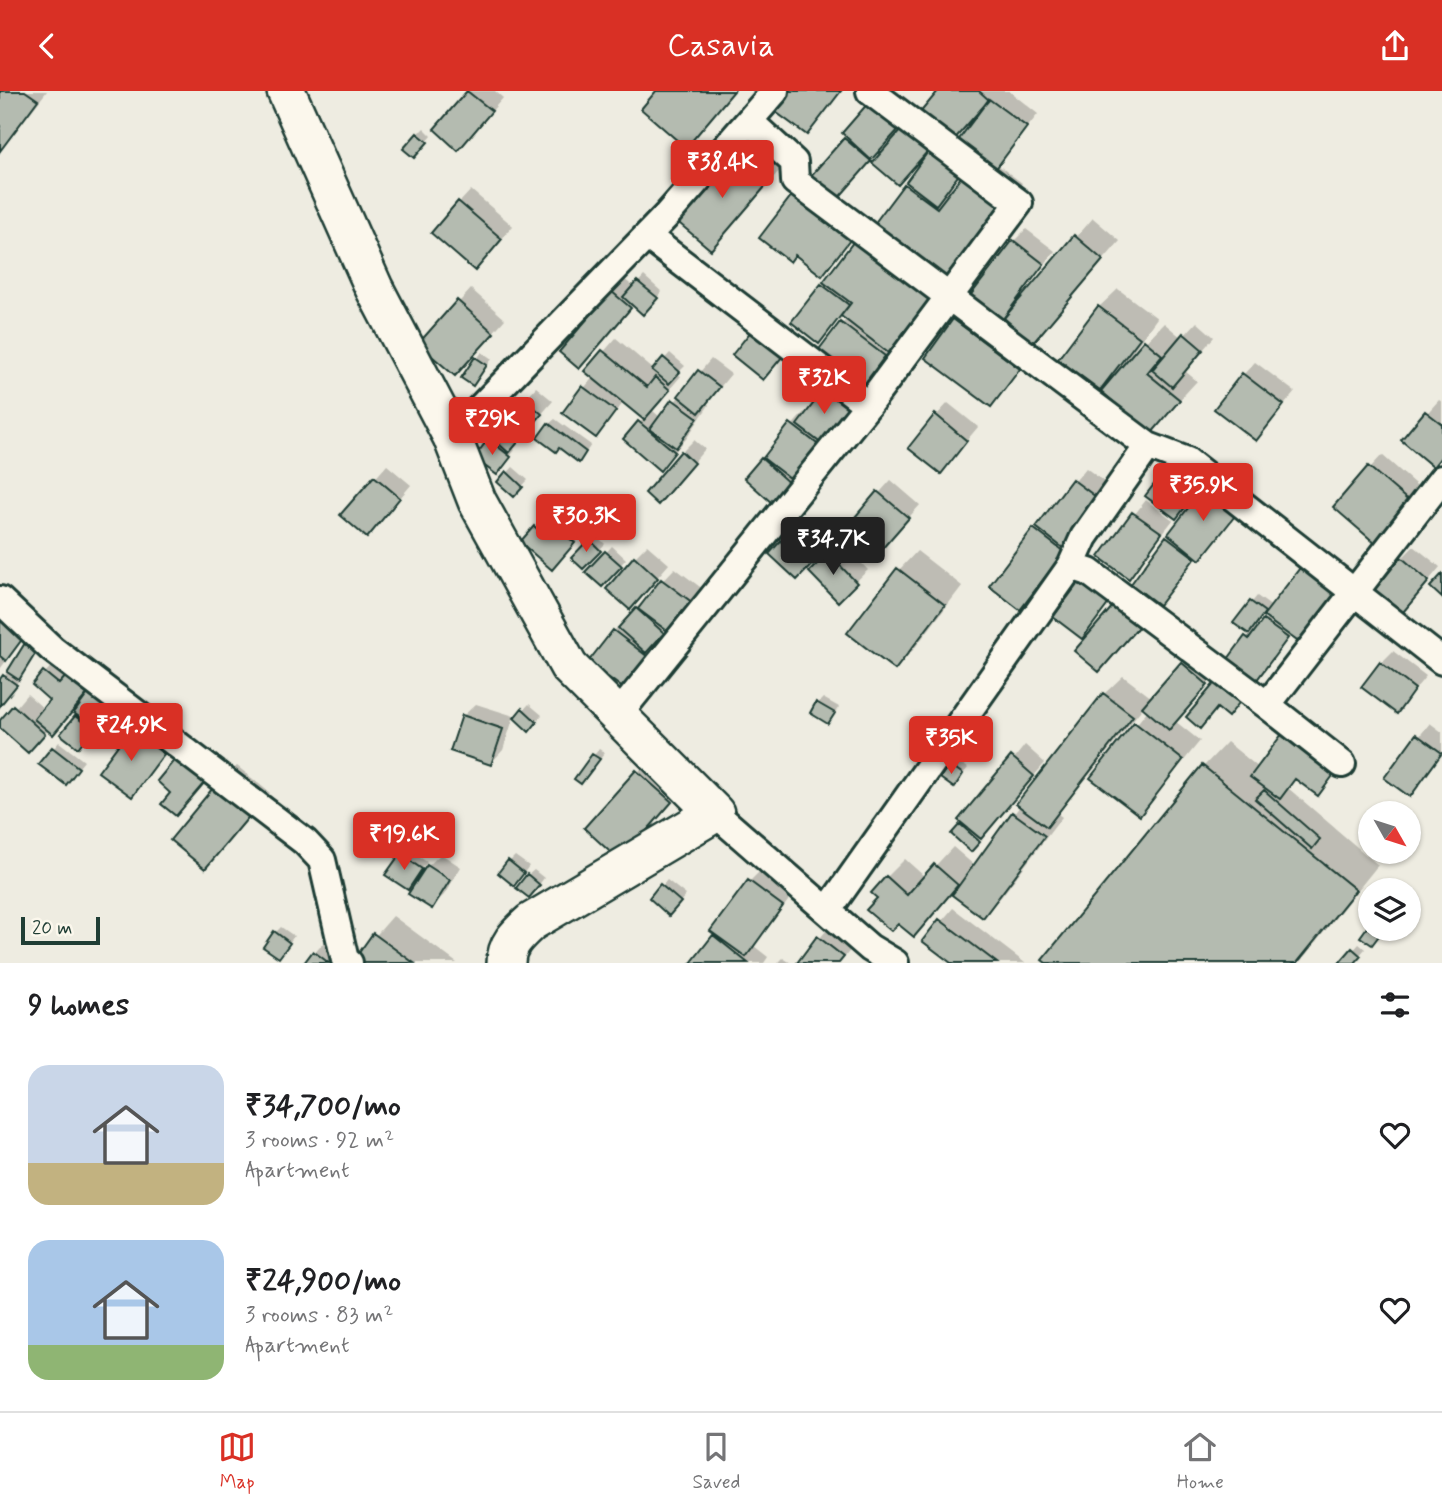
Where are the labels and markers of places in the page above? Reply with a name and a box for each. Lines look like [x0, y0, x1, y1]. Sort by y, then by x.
pin: ₹38.4K [665, 141, 779, 200]
pin: ₹32K [783, 357, 865, 416]
pin: ₹29K [451, 397, 533, 457]
pin: ₹35.9K [1146, 463, 1260, 523]
pin: ₹30.3K [529, 495, 643, 554]
pin: ₹34.7K [776, 517, 890, 577]
pin: ₹24.9K [74, 703, 188, 763]
pin: ₹35K [910, 717, 992, 776]
pin: ₹19.6K [347, 813, 461, 872]

